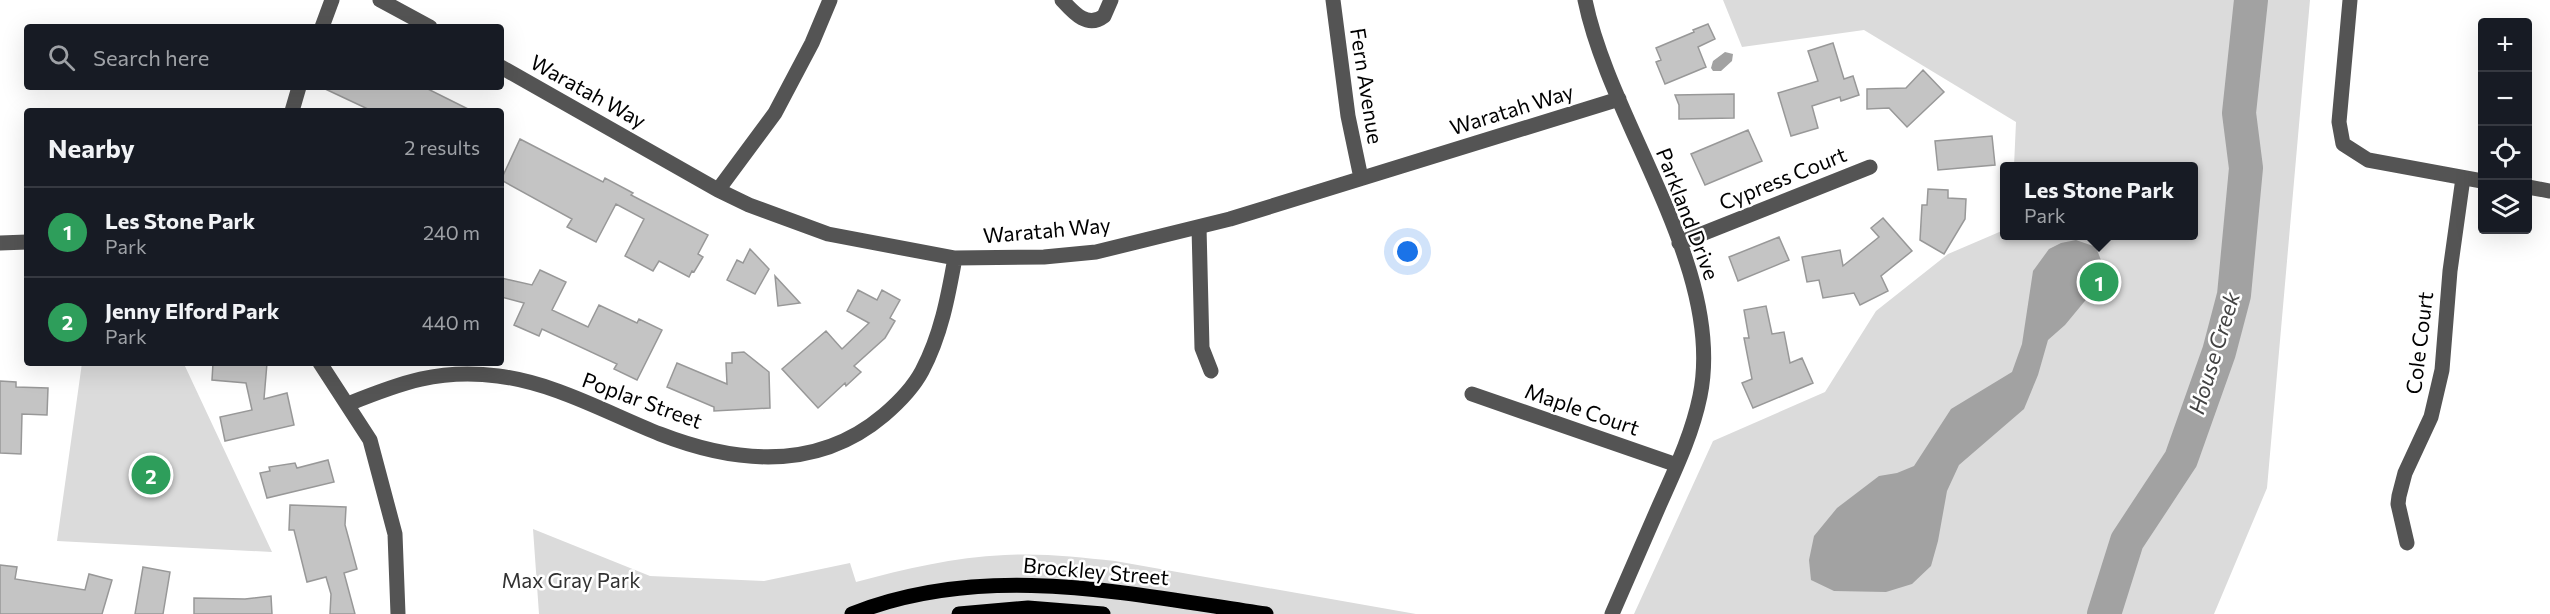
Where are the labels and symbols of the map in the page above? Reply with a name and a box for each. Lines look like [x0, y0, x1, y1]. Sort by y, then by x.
street label: Fern Avenue [1346, 26, 1389, 146]
street label: Waratah Way [527, 49, 651, 133]
street label: Waratah Way [1447, 78, 1577, 139]
street label: Cypress Court [1715, 141, 1850, 215]
street label: Parkland Drive [1652, 144, 1725, 283]
street label: Waratah Way [982, 211, 1112, 248]
your location [1393, 237, 1422, 266]
pin: 1 [2080, 260, 2118, 304]
water label: House Creek [2182, 287, 2245, 417]
street label: Cole Court [2400, 290, 2437, 395]
street label: Poplar Street [579, 366, 706, 433]
street label: Maple Court [1522, 377, 1643, 440]
pin: 2 [132, 452, 170, 498]
street label: Brockley Street [1022, 552, 1170, 589]
park label: Max Gray Park [501, 567, 641, 592]

